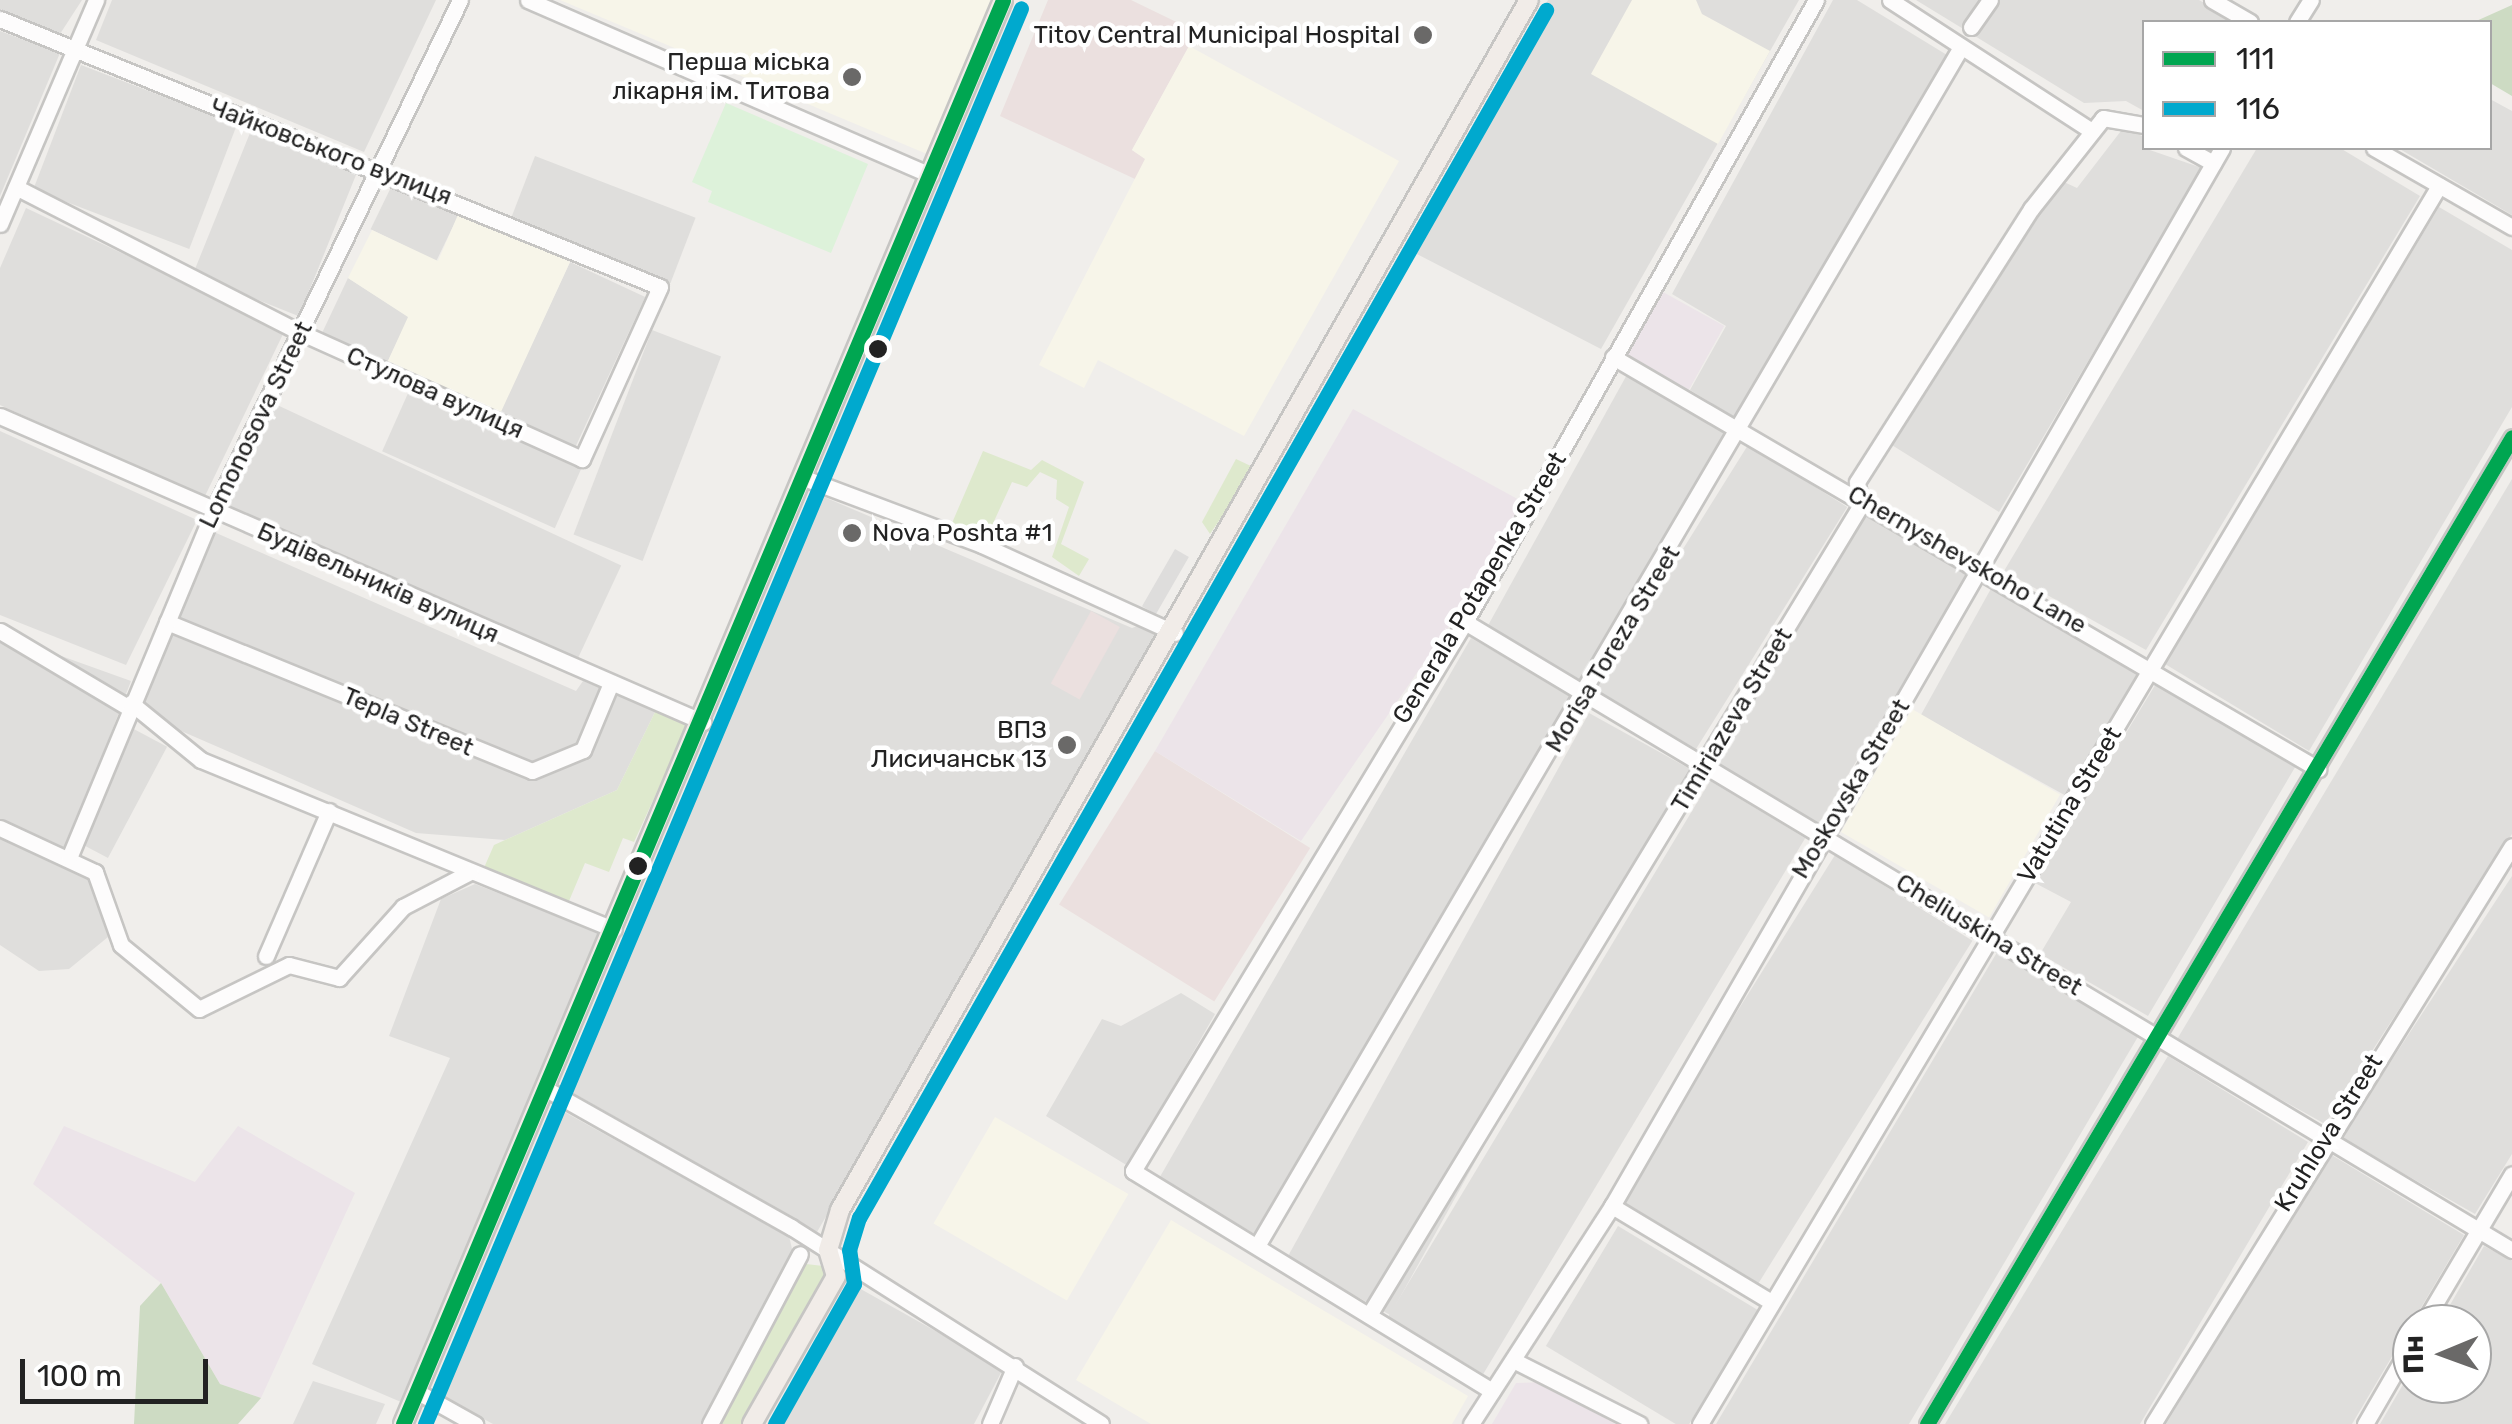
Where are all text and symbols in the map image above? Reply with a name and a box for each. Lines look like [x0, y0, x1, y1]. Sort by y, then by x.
place label: Titov Central Municipal Hospital [1033, 20, 1400, 50]
legend [2142, 20, 2492, 150]
marker: Titov Central Municipal Hospital [1410, 22, 1436, 48]
text: 111 [2236, 41, 2275, 77]
place label: Перша міська лікарня ім. Титова [612, 48, 830, 107]
marker: Перша міська лікарня ім. Титова [839, 64, 865, 90]
text: 116 [2236, 91, 2280, 127]
street label: Чайковського вулиця [206, 92, 456, 212]
street label: Lomonosova Street [193, 317, 319, 533]
unlabelled marker [868, 339, 888, 359]
street label: Стулова вулиця [342, 340, 528, 446]
street label: Generala Potapenka Street [1387, 447, 1573, 729]
street label: Chernyshevskoho Lane [1842, 479, 2092, 641]
street label: Будівельників вулиця [252, 516, 504, 650]
place label: Nova Poshta #1 [872, 518, 1052, 548]
marker: Nova Poshta #1 [841, 522, 863, 544]
street label: Morisa Toreza Street [1539, 540, 1687, 758]
street label: Timiriazeva Street [1665, 622, 1799, 818]
street label: Tepla Street [338, 681, 478, 763]
street label: Moskovska Street [1786, 694, 1916, 884]
place label: ВПЗ Лисичанськ 13 [871, 716, 1047, 775]
street label: Vatutina Street [2012, 722, 2128, 888]
marker: ВПЗ Лисичанськ 13 [1056, 734, 1078, 756]
unlabelled marker [628, 856, 648, 876]
street label: Cheliuskina Street [1890, 868, 2088, 1002]
street label: Kruhlova Street [2269, 1049, 2389, 1217]
north arrow [2392, 1304, 2492, 1404]
text: Пн [2397, 1335, 2430, 1374]
scale bar [25, 1339, 212, 1401]
text: 100 m [37, 1358, 122, 1394]

